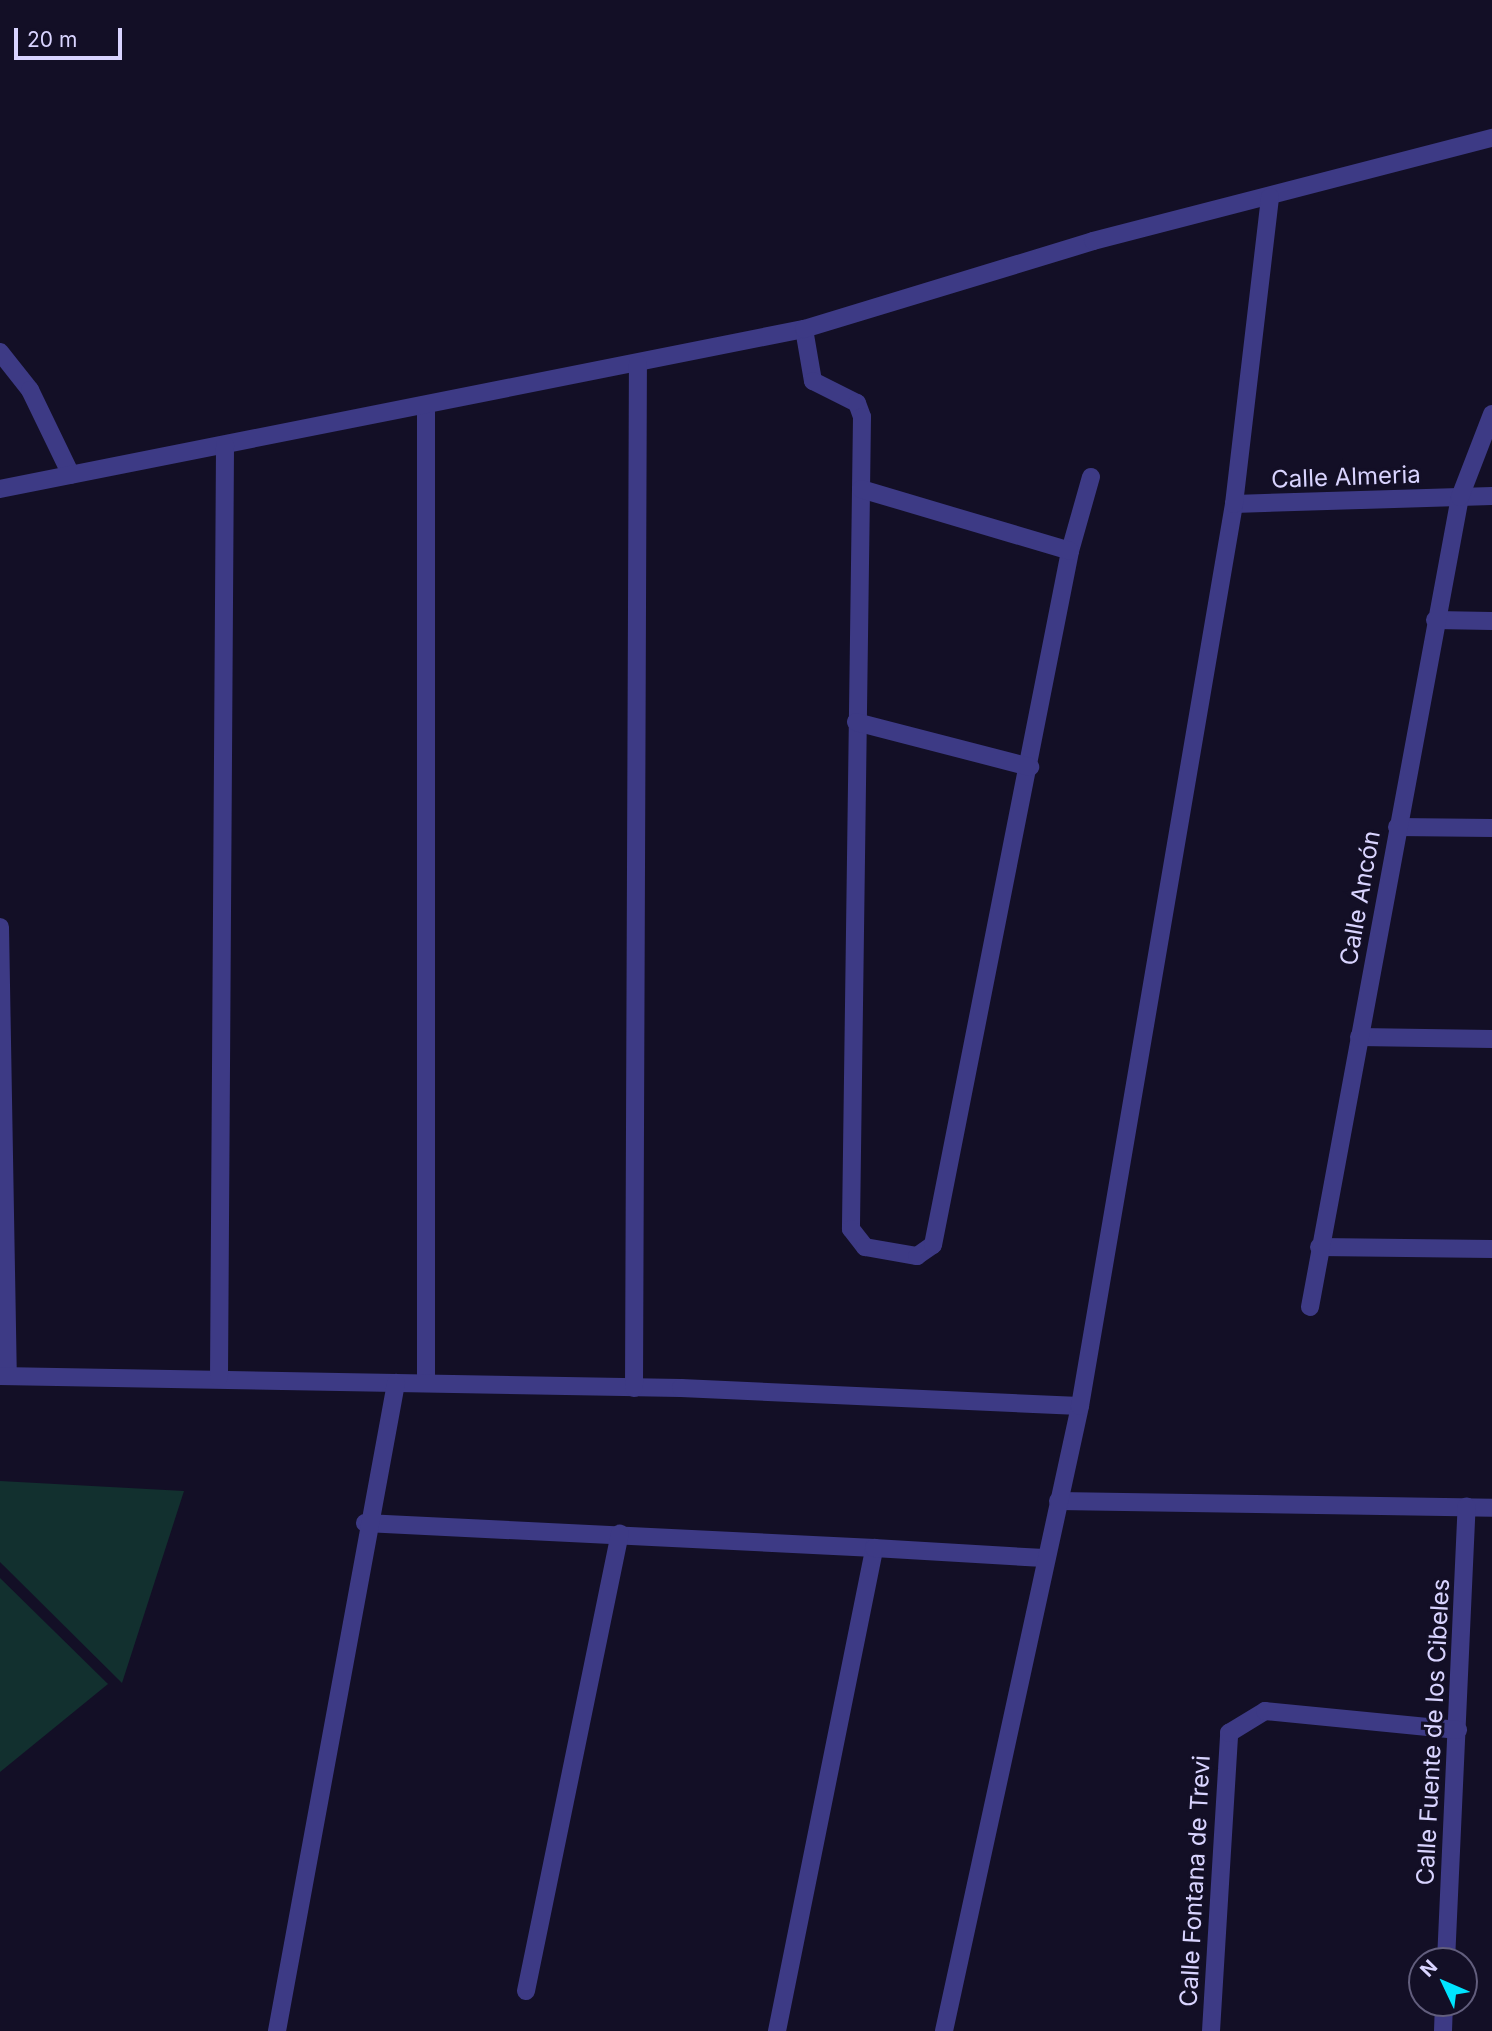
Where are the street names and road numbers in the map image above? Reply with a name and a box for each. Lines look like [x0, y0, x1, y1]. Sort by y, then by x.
street label: Calle Almeria [1271, 460, 1421, 494]
street label: Calle Ancón [1334, 828, 1386, 968]
street label: Calle Fuente de los Cibeles [1411, 1578, 1455, 1886]
street label: Calle Fontana de Trevi [1174, 1754, 1216, 2008]

